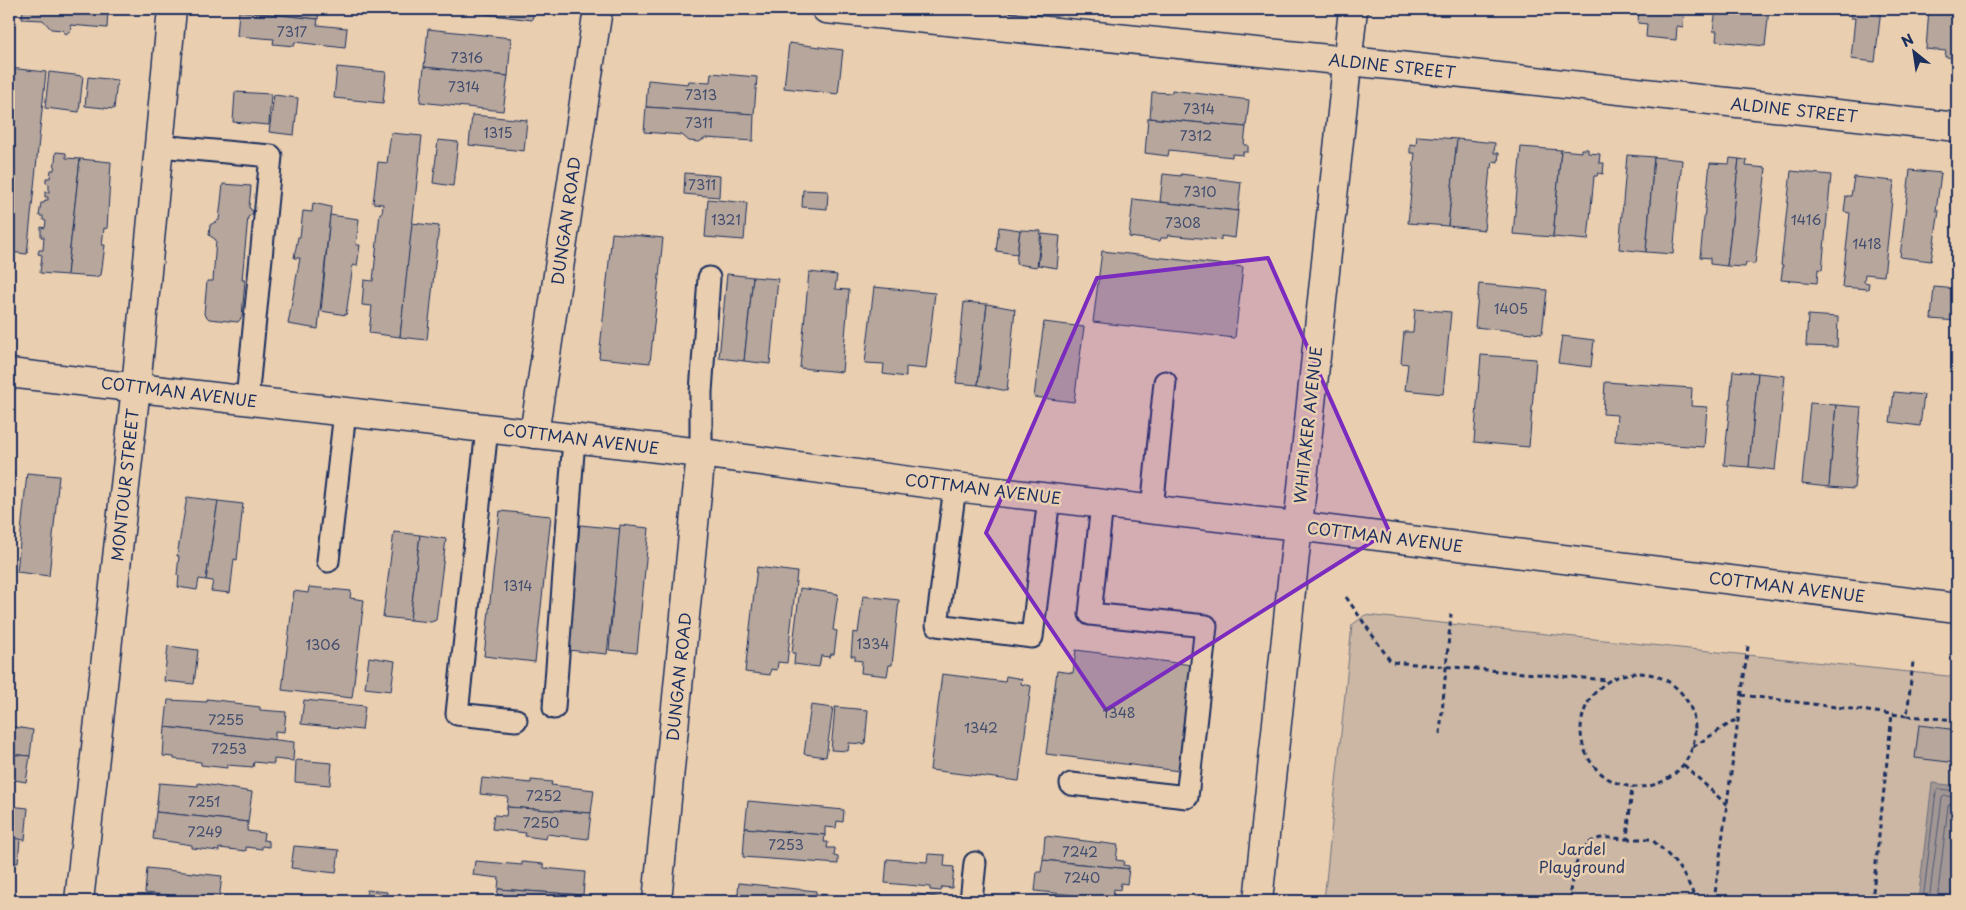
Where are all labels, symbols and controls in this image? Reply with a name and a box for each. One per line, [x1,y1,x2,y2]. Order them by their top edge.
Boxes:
house number: 7317 [277,21,307,42]
north arrow [1888,28,1938,78]
text: N [1897,28,1917,52]
street label: ALDINE STREET [1327,46,1457,84]
house number: 7316 [451,47,483,68]
house number: 7314 [448,76,480,97]
house number: 7313 [685,84,717,105]
street label: ALDINE STREET [1729,90,1859,128]
house number: 7314 [1183,98,1215,119]
house number: 7311 [685,112,713,133]
house number: 1315 [484,122,513,143]
house number: 7312 [1180,125,1212,146]
street label: DUNGAN ROAD [544,155,586,287]
house number: 7311 [688,174,716,195]
house number: 7310 [1184,181,1216,202]
house number: 1321 [711,209,741,230]
house number: 1416 [1791,209,1821,230]
house number: 7308 [1165,212,1201,233]
house number: 1418 [1852,233,1882,254]
house number: 1405 [1494,298,1528,319]
street label: WHITAKER AVENUE [1287,345,1327,505]
street label: COTTMAN AVENUE [100,370,258,412]
street label: MONTOUR STREET [104,407,144,562]
street label: COTTMAN AVENUE [502,417,660,459]
street label: COTTMAN AVENUE [904,467,1062,509]
street label: COTTMAN AVENUE [1306,515,1464,557]
street label: COTTMAN AVENUE [1708,565,1866,607]
house number: 1314 [503,575,533,596]
street label: DUNGAN ROAD [659,611,697,743]
house number: 1334 [857,633,889,654]
house number: 1306 [306,634,341,655]
house number: 1348 [1102,702,1136,723]
house number: 7255 [208,709,244,730]
house number: 1342 [964,717,998,738]
house number: 7253 [211,738,247,759]
house number: 7252 [526,785,562,806]
house number: 7251 [188,791,220,812]
house number: 7250 [523,812,559,833]
house number: 7249 [188,821,222,842]
house number: 7253 [768,834,804,855]
park label: Jardel Playground [1539,836,1625,878]
house number: 7242 [1062,841,1098,862]
house number: 7240 [1064,867,1100,888]

